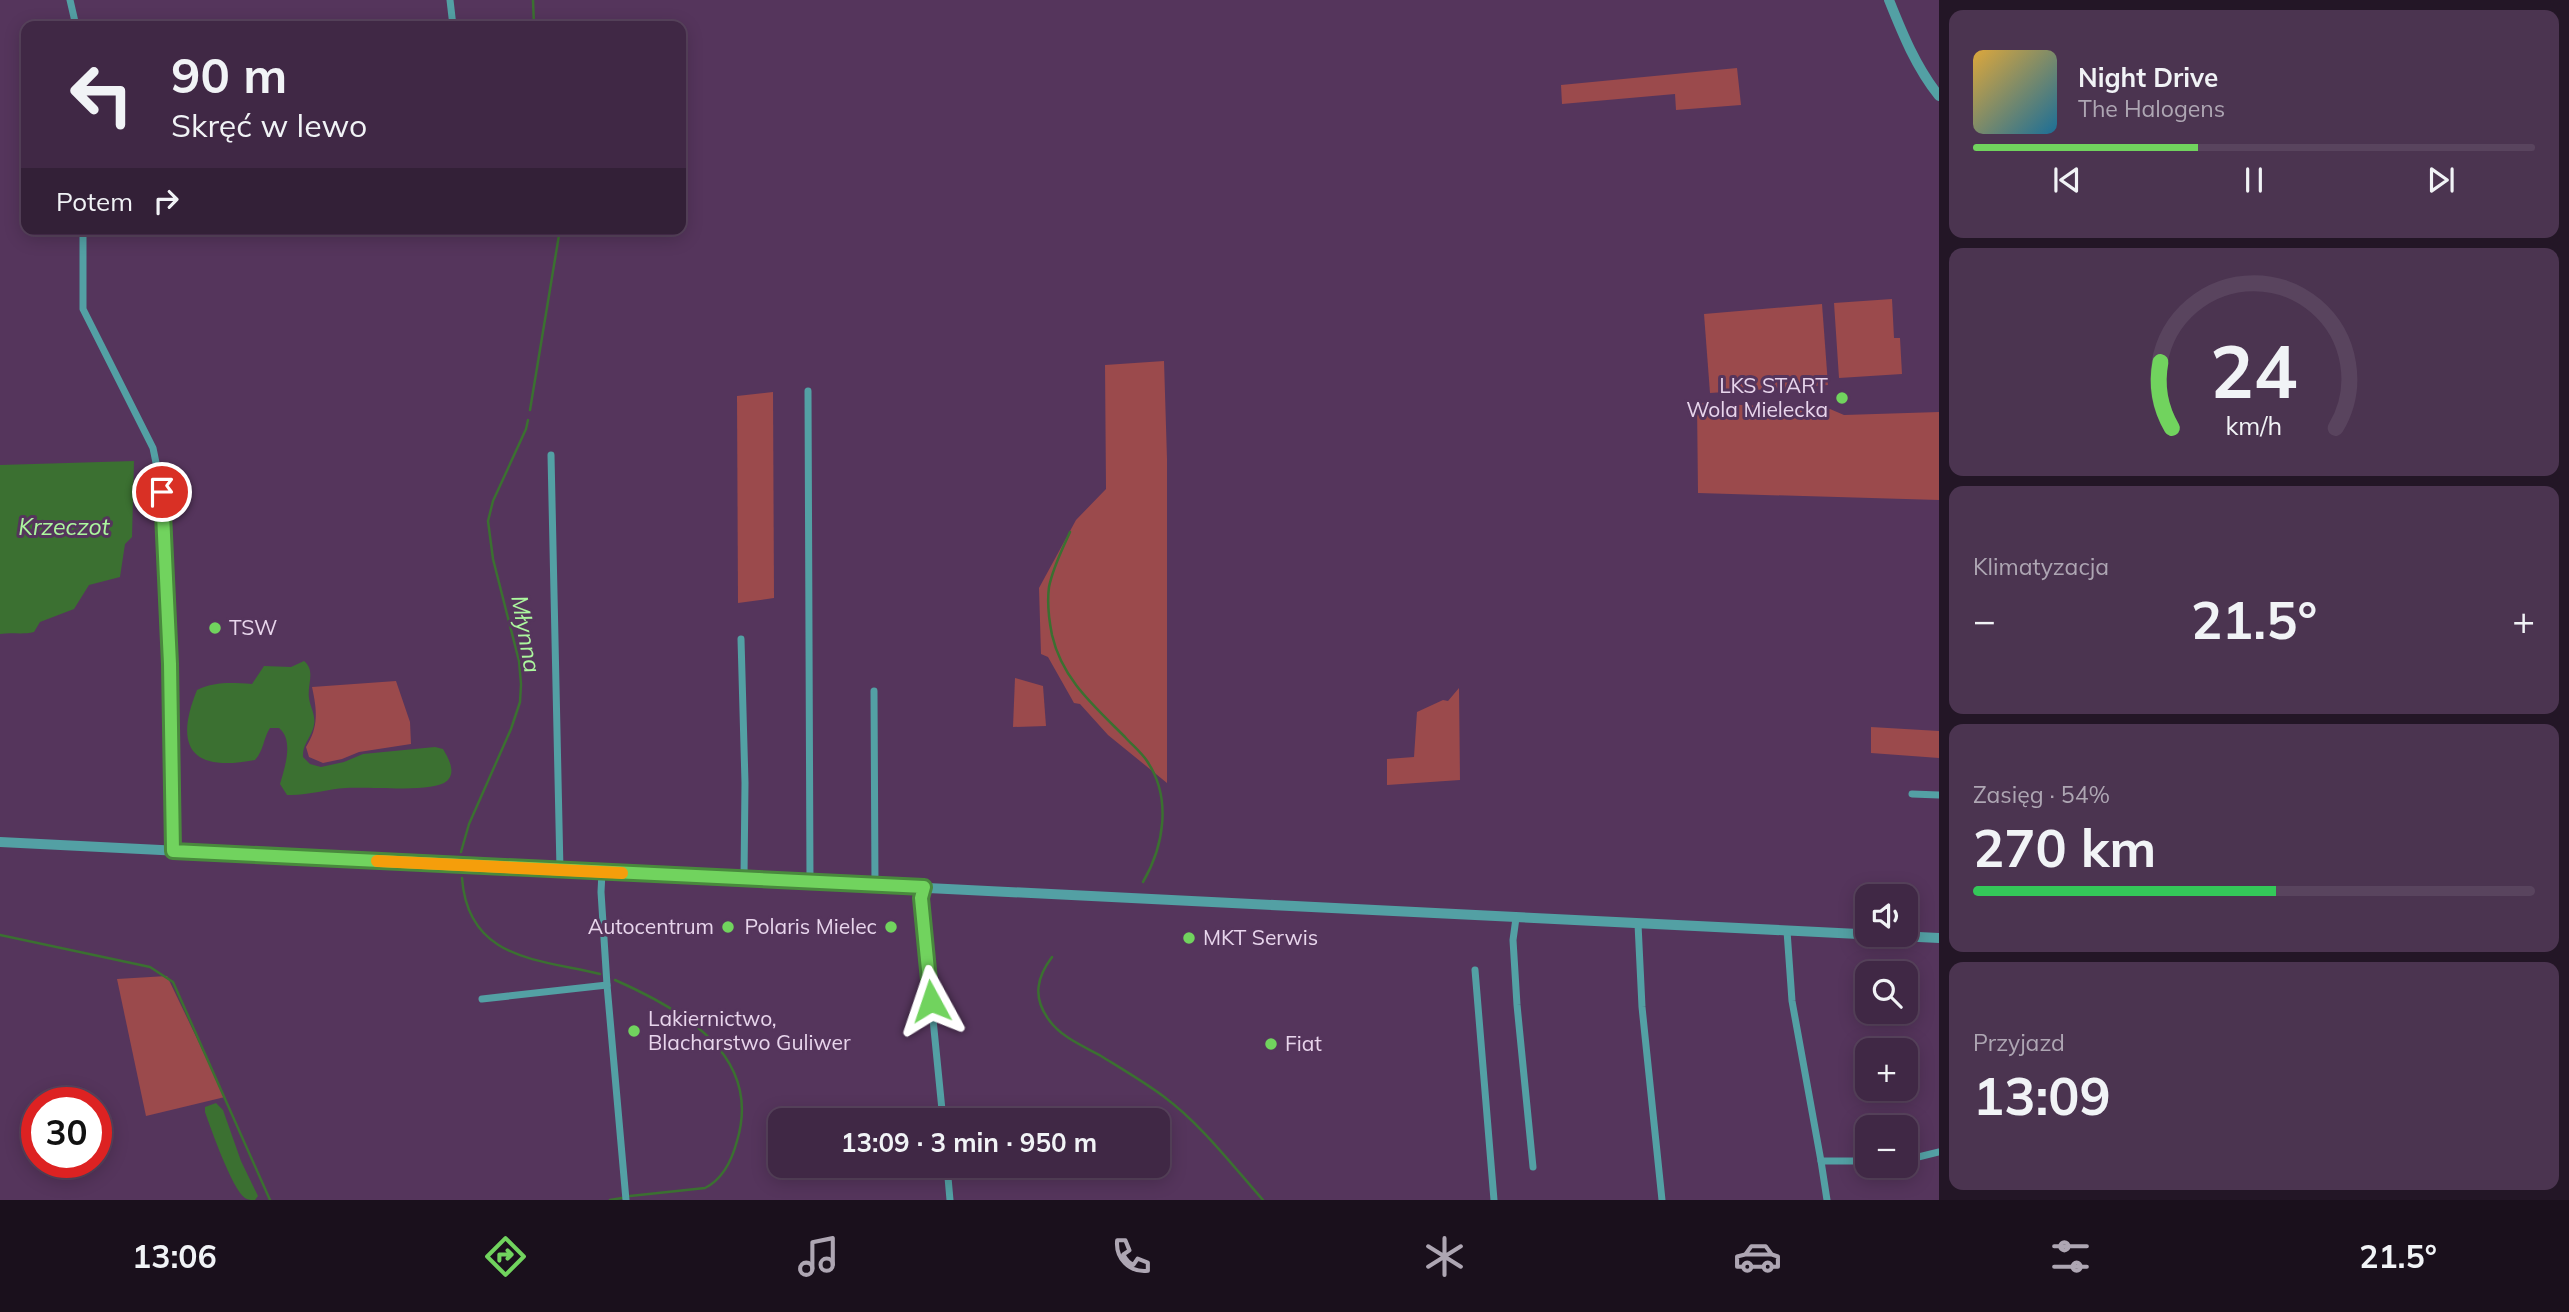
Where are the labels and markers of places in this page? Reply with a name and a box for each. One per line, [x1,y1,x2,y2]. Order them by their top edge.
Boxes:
place label: LKS START Wola Mielecka [1686,372,1828,422]
marker: LKS START Wola Mielecka [1834,390,1850,406]
pin [132,462,192,522]
place label: TSW [229,614,277,640]
marker: TSW [207,620,223,636]
place label: Autocentrum [588,913,714,939]
place label: Polaris Mielec [744,913,877,939]
marker: Autocentrum [720,919,736,935]
marker: Polaris Mielec [883,919,899,935]
place label: MKT Serwis [1203,924,1318,950]
marker: MKT Serwis [1181,930,1197,946]
place label: Lakiernictwo, Blacharstwo Guliwer [648,1005,851,1055]
marker: Lakiernictwo, Blacharstwo Guliwer [626,1023,642,1039]
place label: Fiat [1285,1030,1322,1056]
marker: Fiat [1263,1036,1279,1052]

